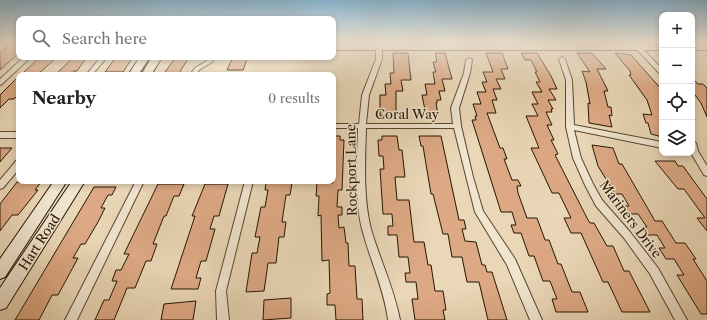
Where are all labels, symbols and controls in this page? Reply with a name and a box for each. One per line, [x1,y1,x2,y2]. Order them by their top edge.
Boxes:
map controls [659,12,695,156]
button: + [659,12,695,48]
search box [16,16,336,60]
icon: search [30,27,52,49]
text: Search here [62,29,147,48]
button: − [659,48,695,84]
button: locate [659,84,695,120]
text: Nearby [32,88,96,108]
text: 0 results [268,90,320,106]
street label: Coral Way [375,106,440,122]
button: layers [659,120,695,156]
street label: Rockport Lane [342,124,360,216]
street label: Mariners Drive [597,177,665,261]
street label: Hart Road [15,211,63,273]

